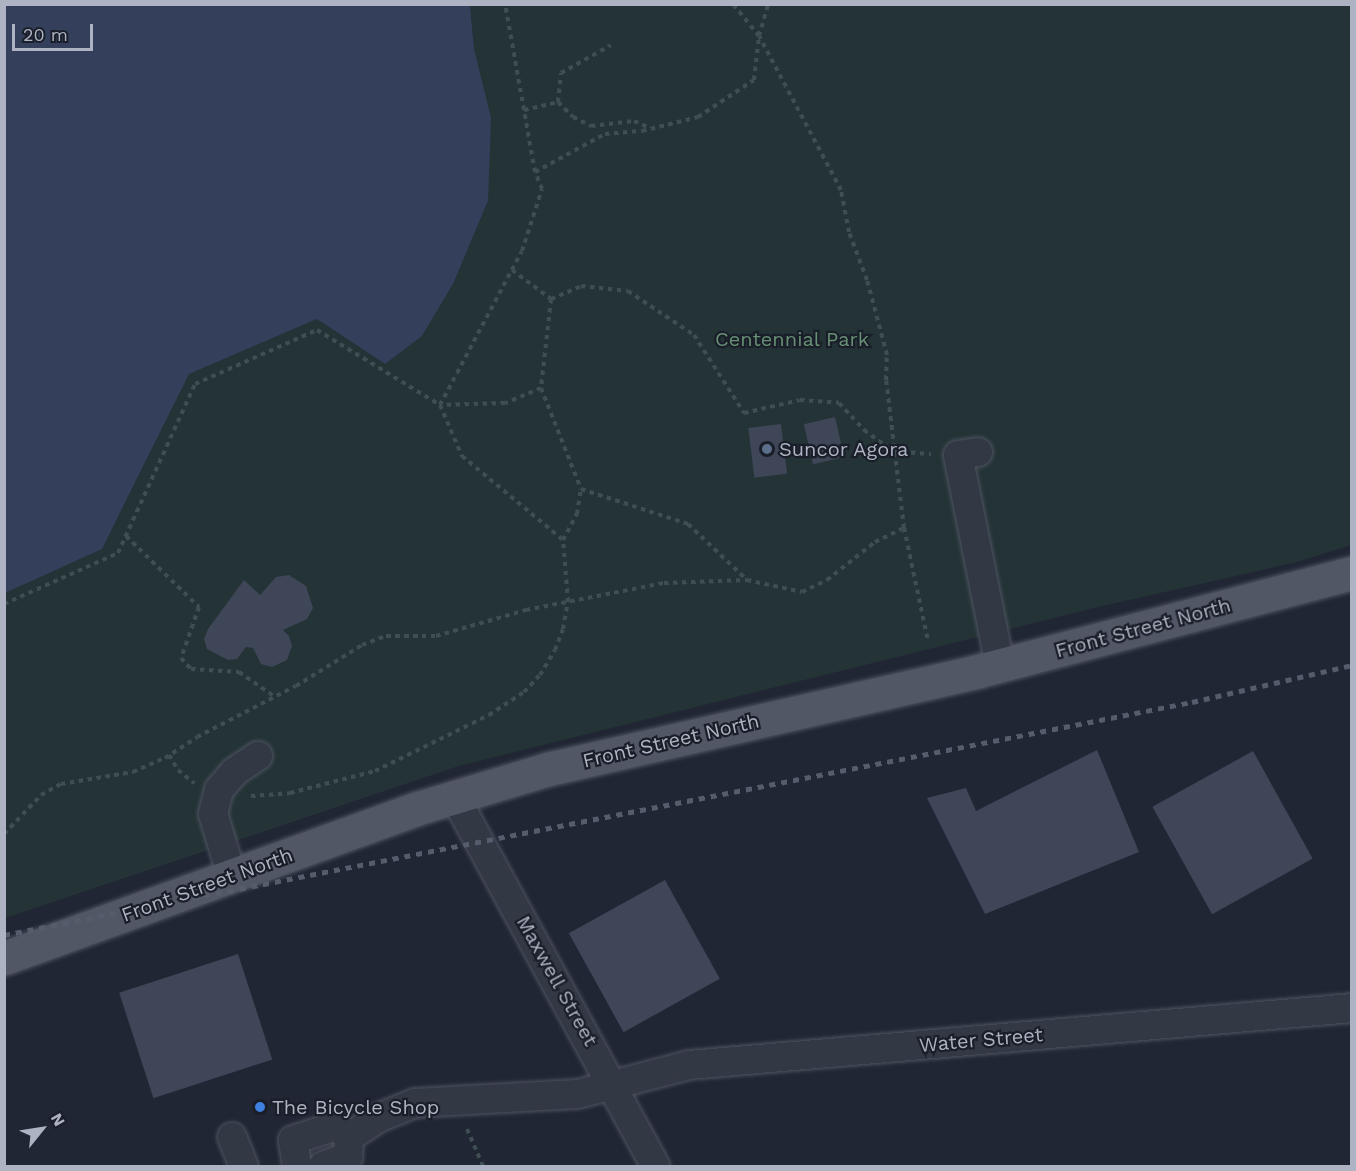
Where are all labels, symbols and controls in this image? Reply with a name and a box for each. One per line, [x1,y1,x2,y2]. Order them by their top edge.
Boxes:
scale bar [15,12,96,50]
text: 20 m [23,24,68,45]
park label: Centennial Park [715,327,869,351]
place label: Suncor Agora [779,437,910,461]
marker: Suncor Agora [760,442,774,456]
street label: Front Street North [1053,593,1233,663]
street label: Front Street North [580,709,762,773]
street label: Front Street North [118,843,296,927]
street label: Maxwell Street [511,911,603,1051]
street label: Water Street [918,1023,1044,1057]
place label: The Bicycle Shop [272,1095,439,1119]
north arrow [12,1099,72,1159]
marker: The Bicycle Shop [253,1100,267,1114]
text: N [47,1110,69,1130]

